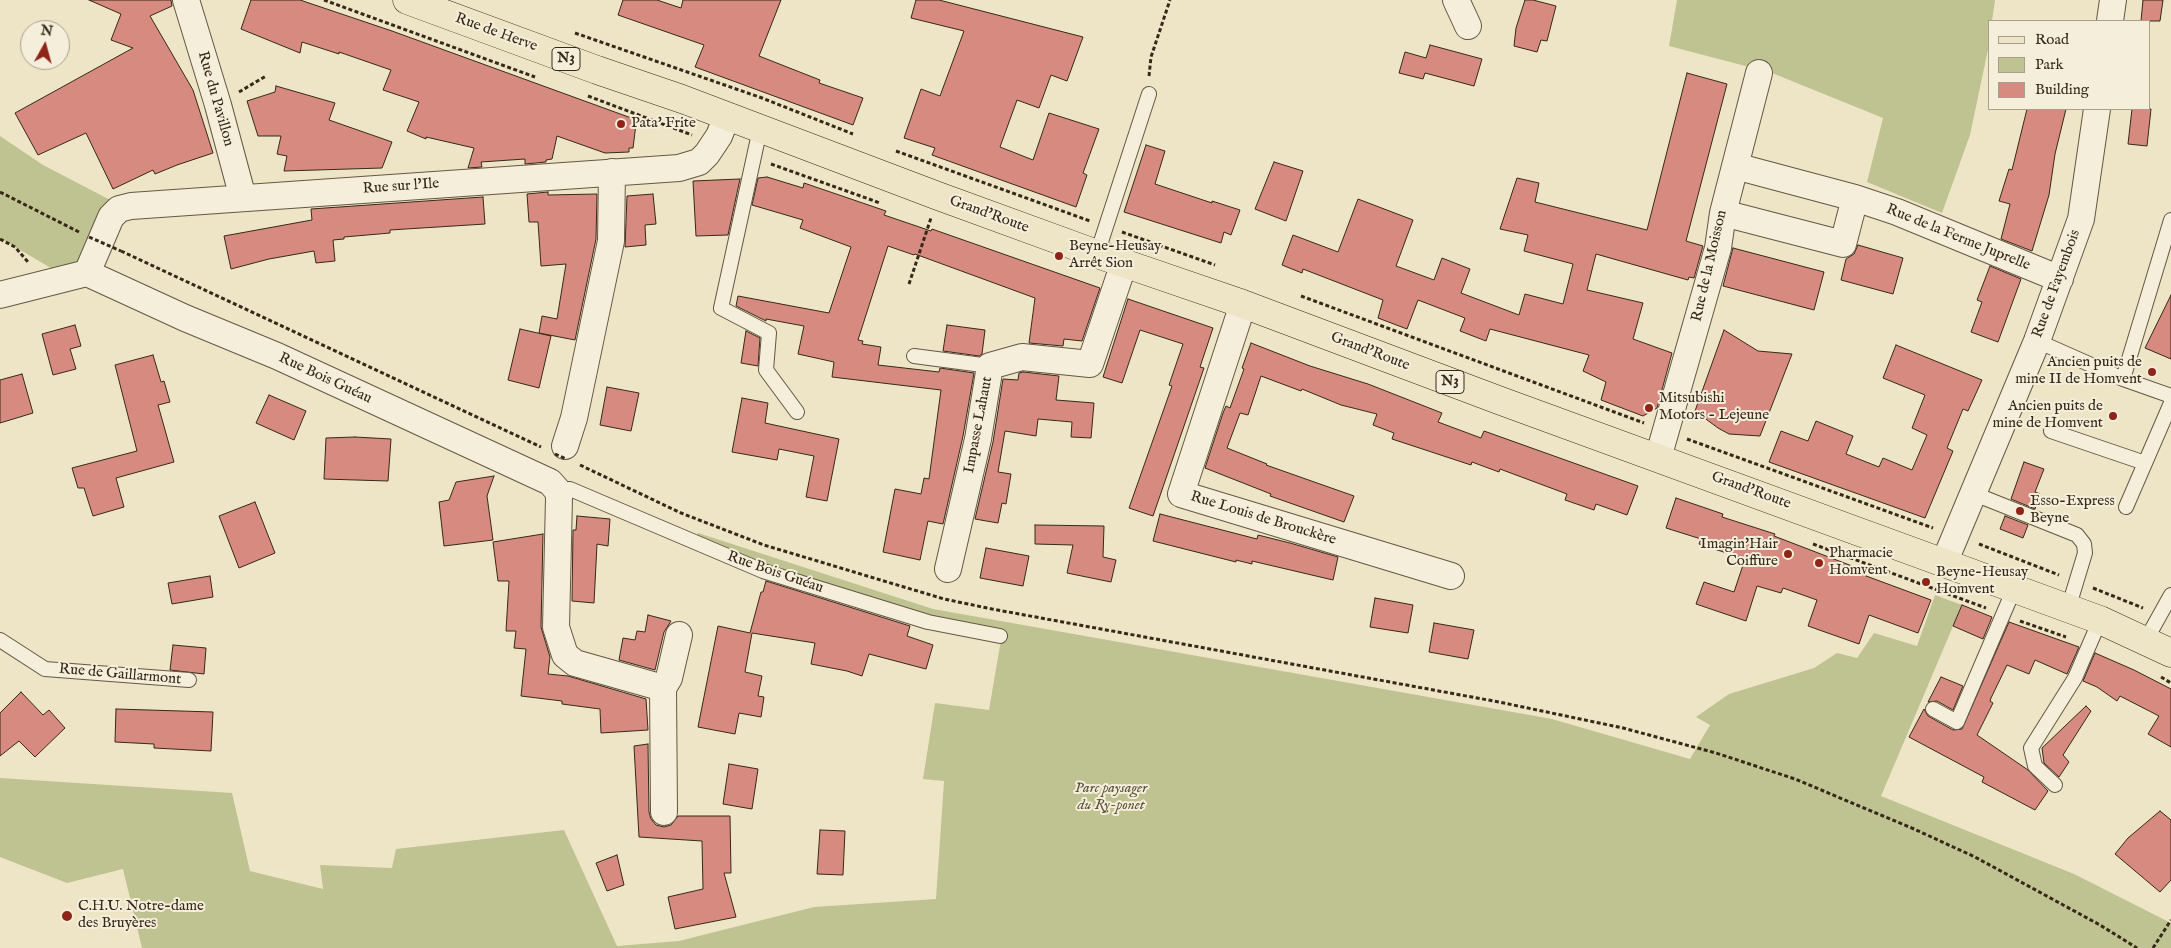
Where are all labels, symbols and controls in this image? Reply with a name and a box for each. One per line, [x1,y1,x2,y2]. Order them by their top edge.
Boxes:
street label: Rue de Herve [453,10,539,56]
north arrow [20,20,70,70]
legend [1988,20,2151,110]
text: N [40,21,54,41]
text: Road [2035,30,2069,49]
road number: N3 [552,48,580,70]
street label: Rue du Pavillon [193,49,237,149]
text: Park [2035,55,2064,74]
text: Building [2035,80,2089,99]
place label: Pata' Frite [631,115,696,133]
marker: Pata' Frite [615,118,627,130]
street label: Rue sur l'Ile [362,175,440,199]
street label: Grand'Route [947,192,1031,238]
street label: Rue de la Ferme Juprelle [1883,201,2033,275]
street label: Rue de la Moisson [1688,209,1732,323]
street label: Rue de Fayembois [2029,227,2085,341]
place label: Beyne-Heusay Arrêt Sion [1069,238,1161,273]
marker: Beyne-Heusay Arrêt Sion [1053,250,1065,262]
street label: Grand'Route [1328,329,1412,375]
street label: Rue Bois Guéau [276,350,374,408]
place label: Ancien puits de mine II de Homvent [2015,354,2142,389]
marker: Ancien puits de mine II de Homvent [2146,366,2158,378]
road number: N3 [1436,371,1464,394]
street label: Impasse Lahaut [961,375,997,475]
place label: Mitsubishi Motors - Lejeune [1659,390,1769,425]
place label: Ancien puits de mine de Homvent [1992,398,2103,433]
marker: Mitsubishi Motors - Lejeune [1643,402,1655,414]
marker: Ancien puits de mine de Homvent [2107,410,2119,422]
street label: Grand'Route [1709,468,1793,514]
street label: Rue Louis de Brouckère [1188,488,1338,550]
place label: Esso-Express Beyne [2030,493,2115,528]
marker: Esso-Express Beyne [2014,505,2026,517]
place label: Imagin'Hair Coiffure [1700,536,1778,571]
place label: Pharmacie Homvent [1829,545,1893,580]
street label: Rue Bois Guéau [724,548,826,598]
marker: Imagin'Hair Coiffure [1782,548,1794,560]
marker: Pharmacie Homvent [1813,557,1825,569]
place label: Beyne-Heusay Homvent [1936,564,2028,599]
marker: Beyne-Heusay Homvent [1920,576,1932,588]
street label: Rue de Gaillarmont [58,661,182,689]
park label: Parc paysager du Ry-ponet [1075,780,1147,815]
place label: C.H.U. Notre-dame des Bruyères [78,898,204,933]
marker: C.H.U. Notre-dame des Bruyères [60,909,74,923]

